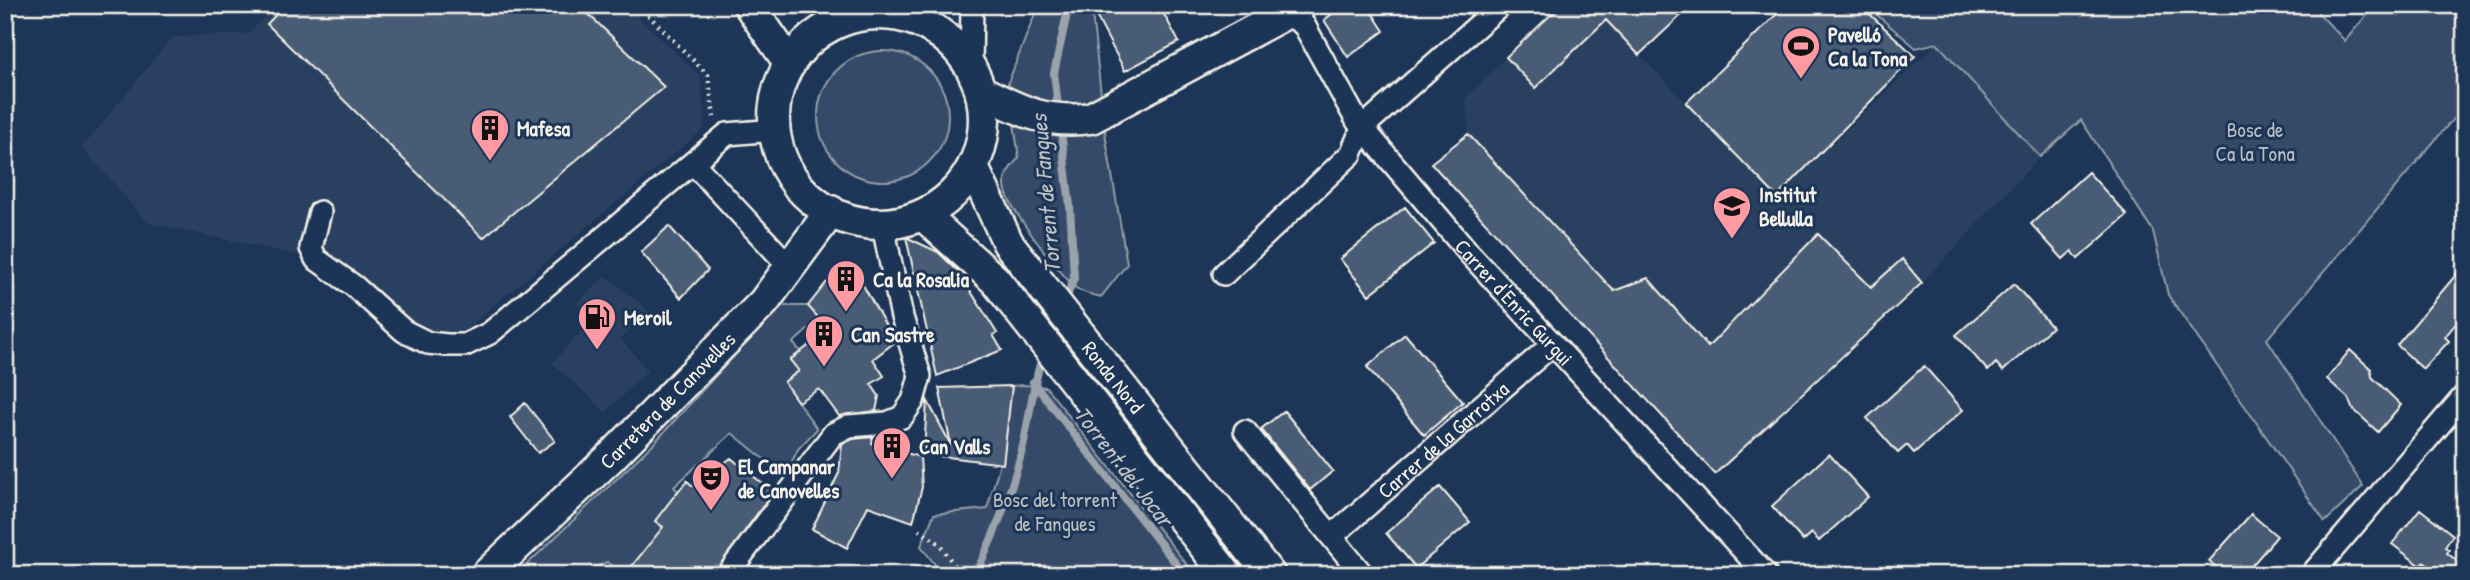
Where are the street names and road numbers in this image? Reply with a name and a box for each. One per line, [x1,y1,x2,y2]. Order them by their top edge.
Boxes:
street label: Carrer d'Enric Gurgui [1449,233,1580,372]
street label: Carretera de Canovelles [593,325,742,475]
street label: Ronda Nord [1076,334,1151,419]
street label: Carrer de la Garrotxa [1371,374,1515,505]

